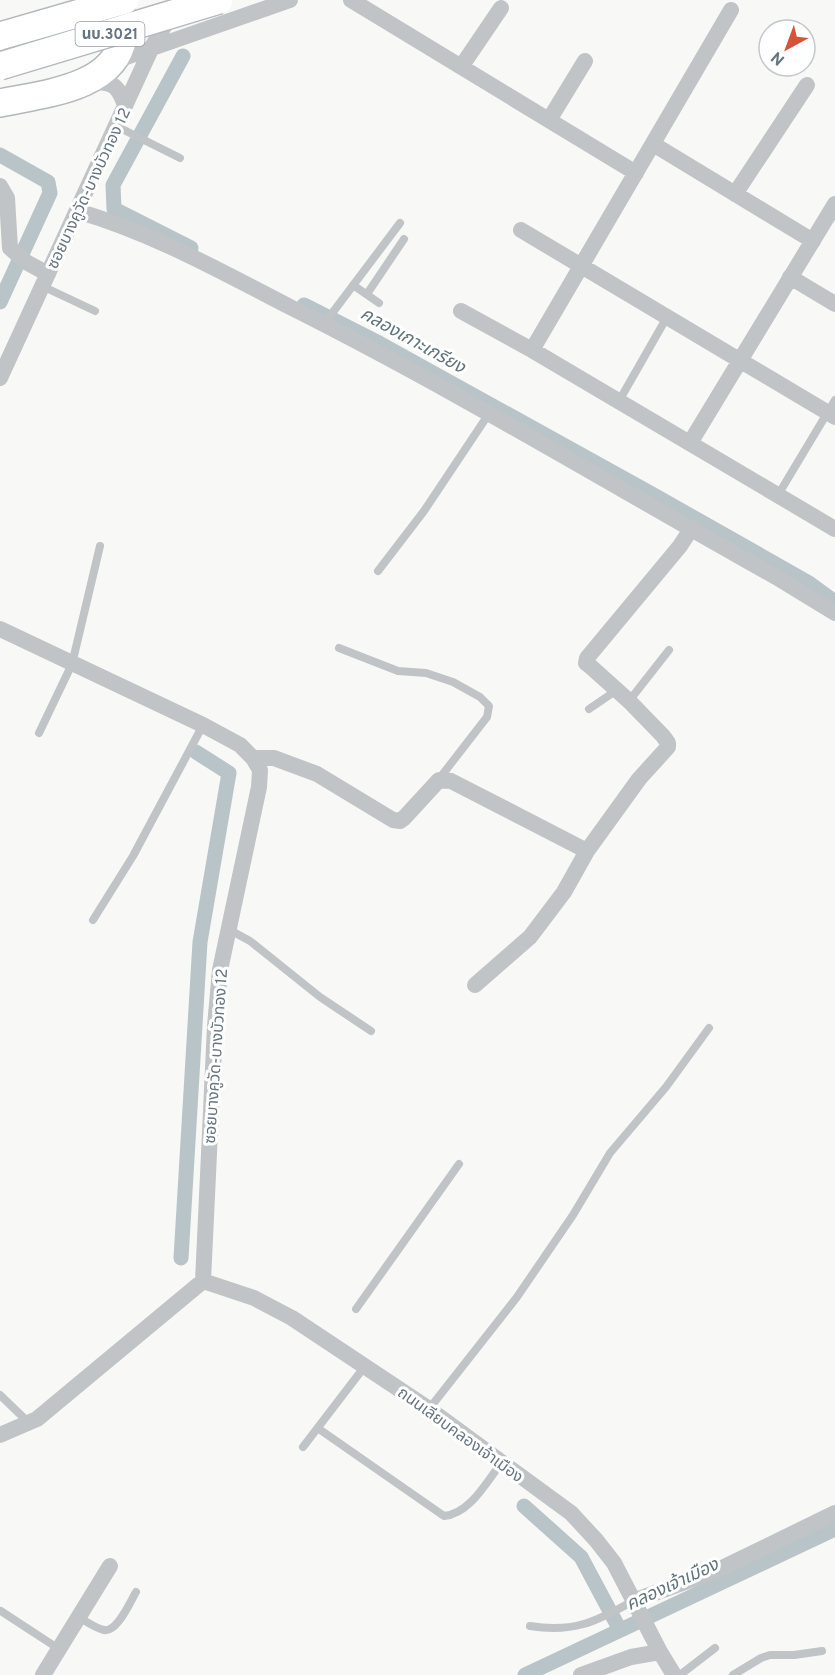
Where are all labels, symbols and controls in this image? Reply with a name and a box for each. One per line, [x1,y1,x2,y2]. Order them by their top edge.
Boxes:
north arrow [757,18,817,78]
road number: นบ.3021 [76,22,144,46]
text: N [768,46,789,69]
street label: ซอยบางคูวัด-บางบัวทอง 12 [44,105,136,273]
water label: คลองเกาะเกรียง [356,303,470,380]
street label: ซอยบางคูวัด-บางบัวทอง 12 [201,968,233,1144]
street label: ถนนเลียบคลองเจ้าเมือง [393,1383,527,1488]
water label: คลองเจ้าเมือง [623,1553,724,1617]

